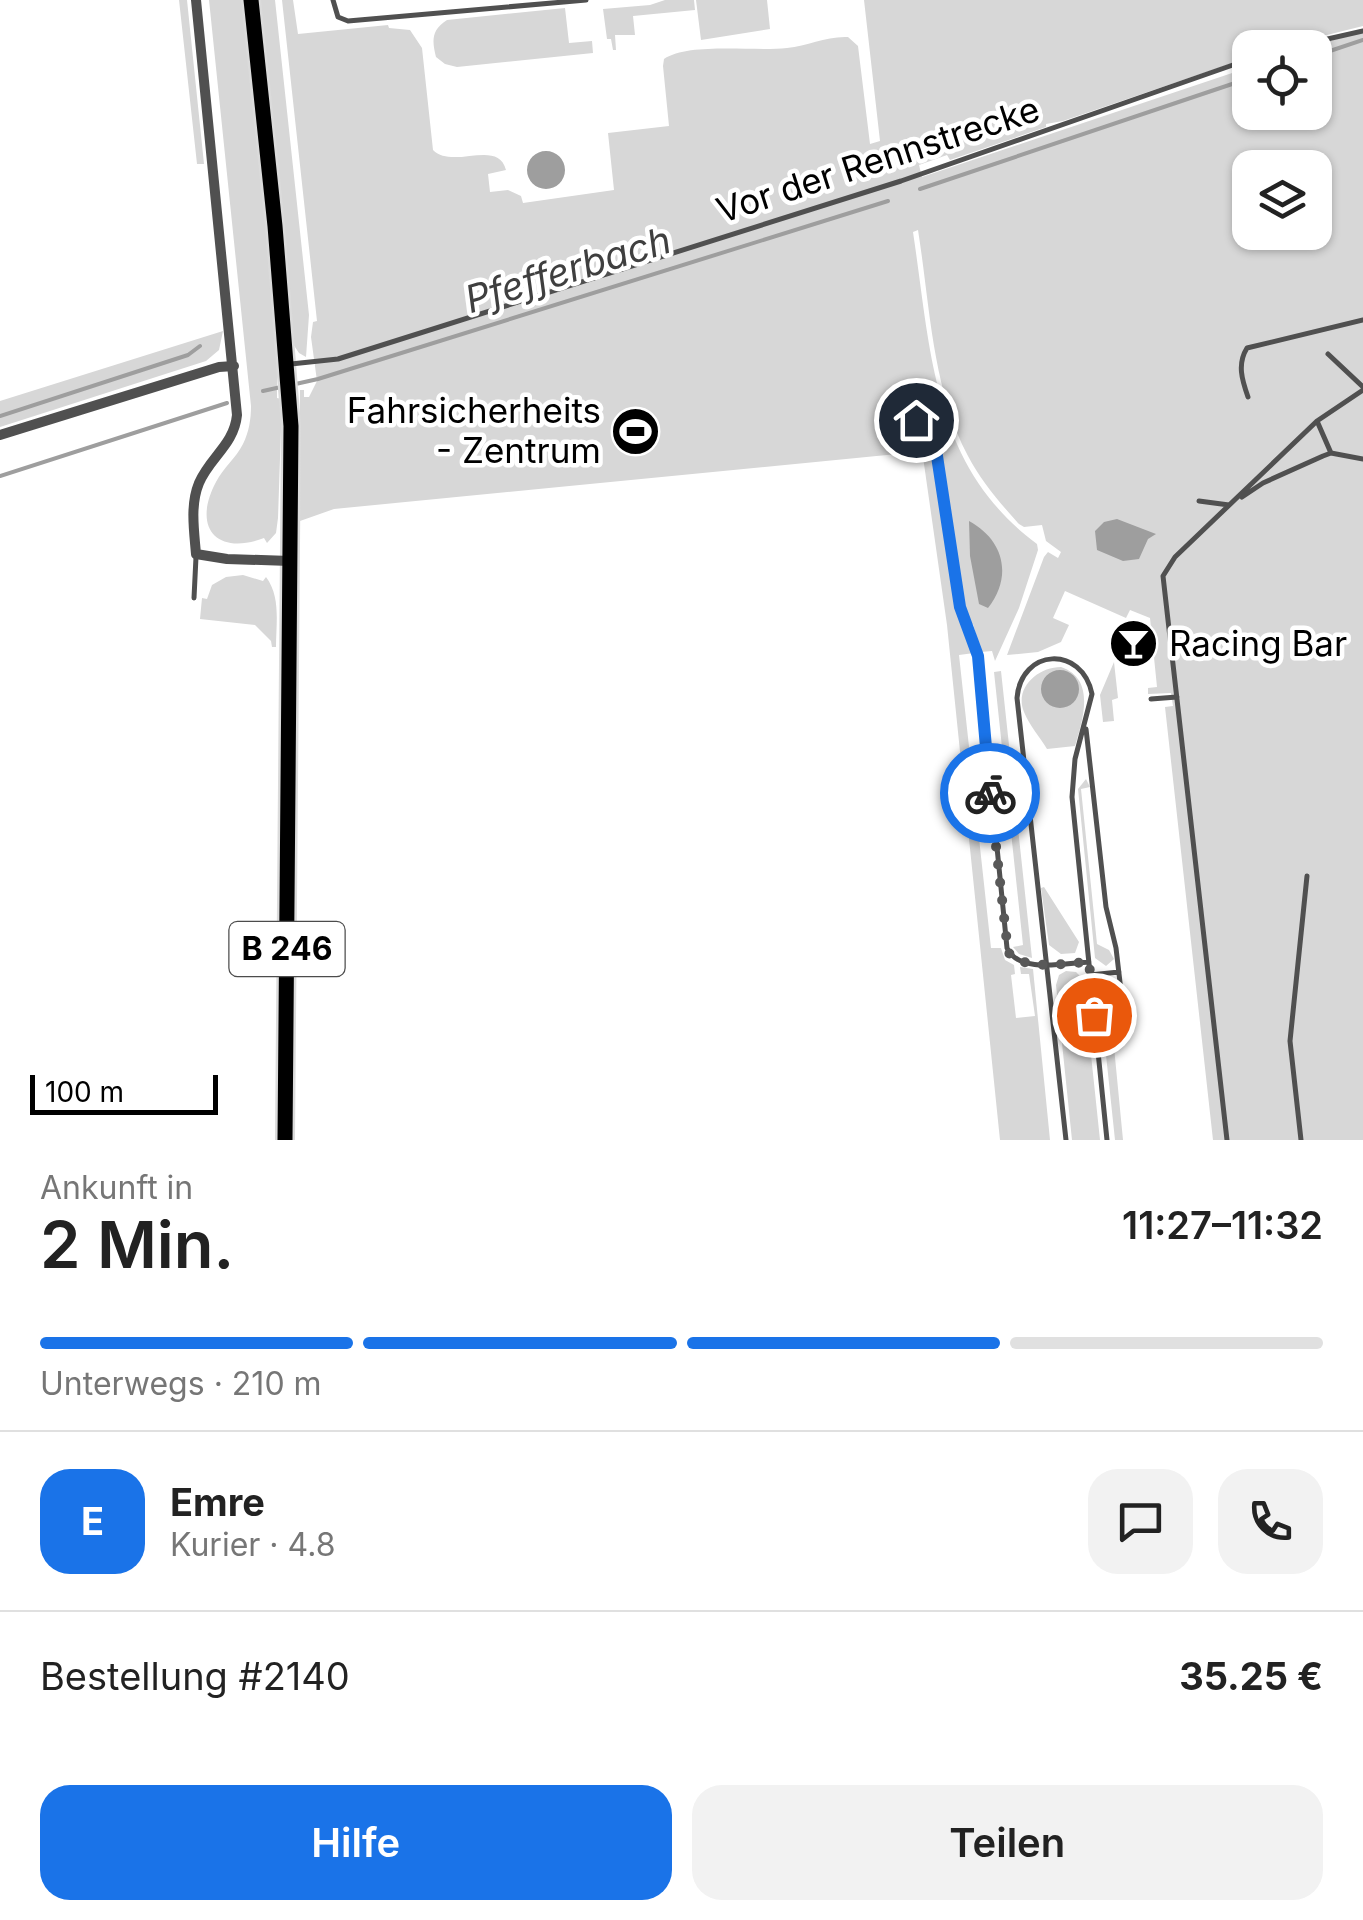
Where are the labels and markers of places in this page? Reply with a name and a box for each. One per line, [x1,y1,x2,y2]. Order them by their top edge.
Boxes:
pin [874,378,959,463]
place label: Fahrsicherheits - Zentrum [347,389,601,471]
sports icon: Fahrsicherheits - Zentrum [610,405,662,457]
bar icon: Racing Bar [1108,618,1160,670]
place label: Racing Bar [1169,622,1347,664]
pin [1052,973,1137,1058]

